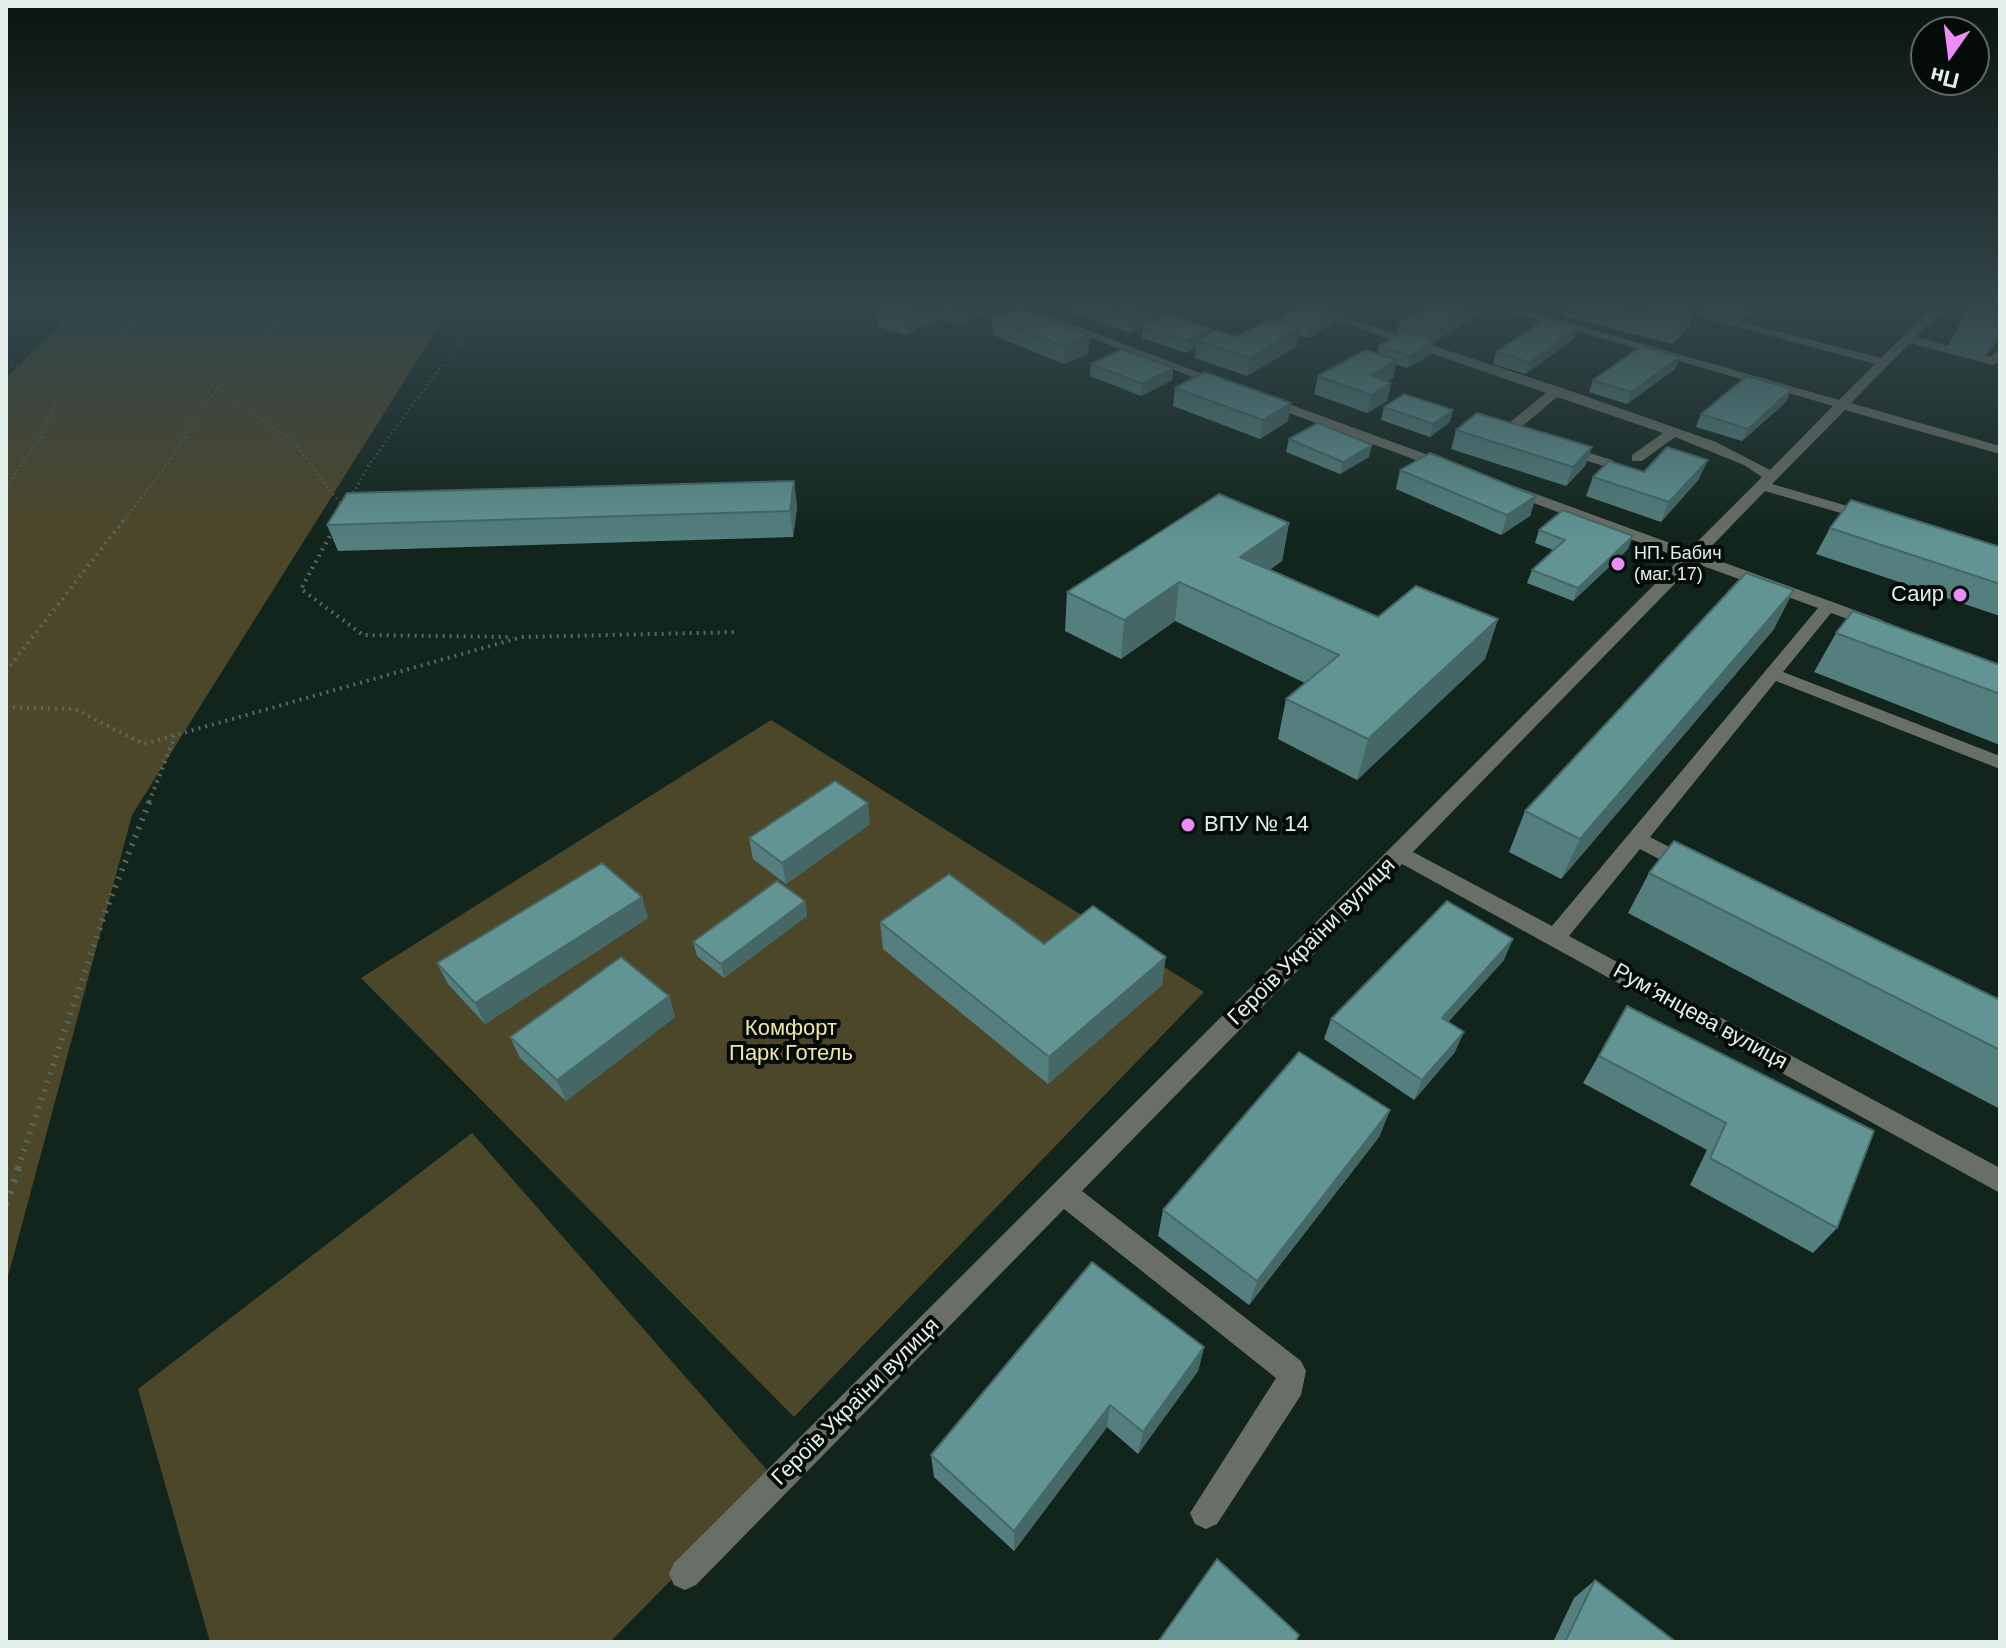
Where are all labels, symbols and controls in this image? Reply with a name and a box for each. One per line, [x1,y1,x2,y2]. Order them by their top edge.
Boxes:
north arrow [1910,16,1990,96]
text: Пн [1927,62,1962,93]
place label: НП. Бабич (маг. 17) [1634,543,1722,586]
marker: НП. Бабич (маг. 17) [1609,555,1627,573]
place label: Саир [1891,582,1944,608]
marker: Саир [1951,586,1969,604]
place label: ВПУ № 14 [1204,812,1309,838]
marker: ВПУ № 14 [1179,816,1197,834]
street label: Героїв України вулиця [1223,853,1401,1031]
street label: Рум’янцева вулиця [1608,958,1792,1076]
park label: Комфорт Парк Готель [729,1016,853,1068]
street label: Героїв України вулиця [767,1313,945,1491]

